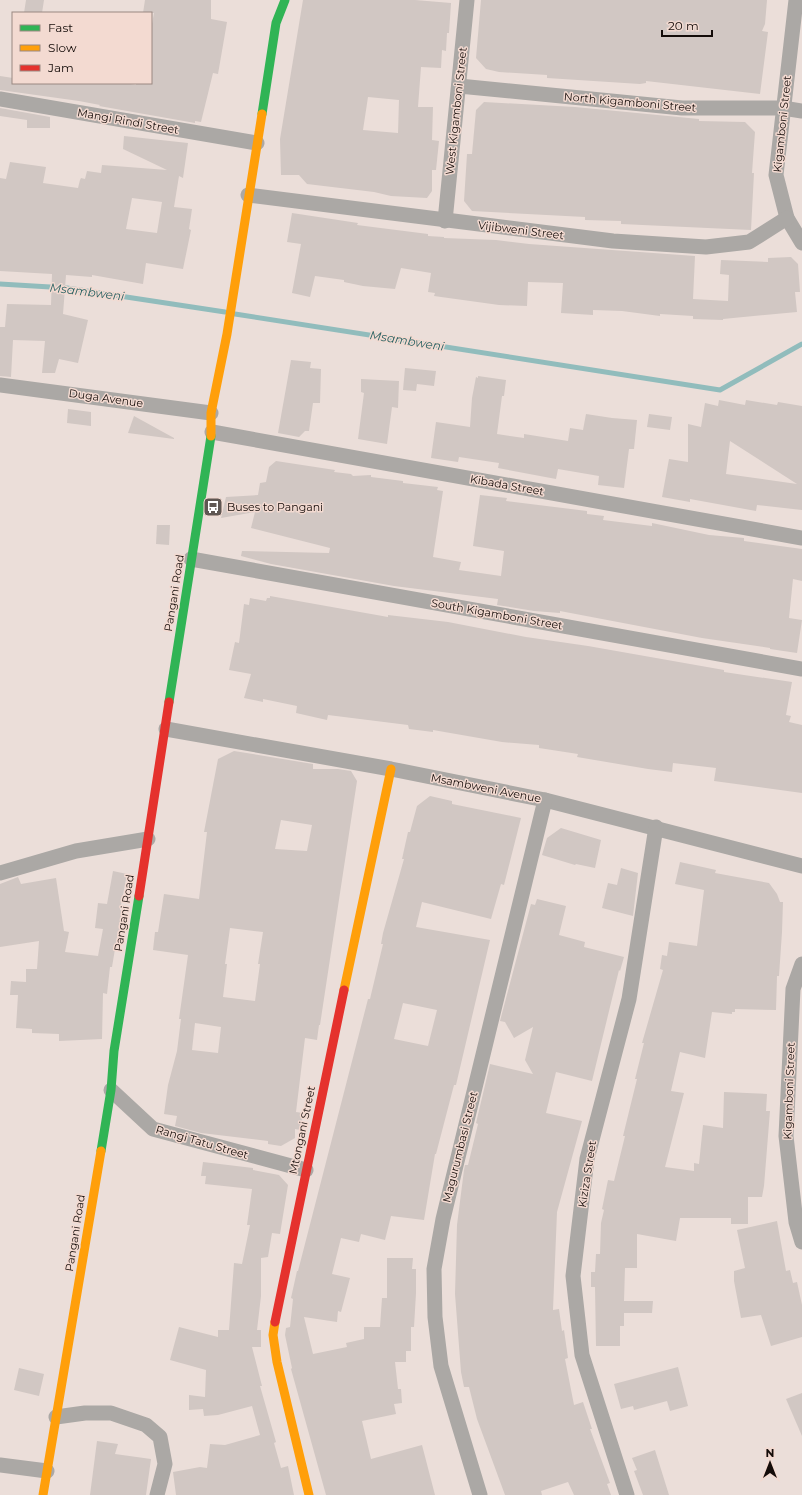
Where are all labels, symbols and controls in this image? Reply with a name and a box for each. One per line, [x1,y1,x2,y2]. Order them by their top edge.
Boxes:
legend [12,12,152,84]
scale bar [662,12,712,38]
text: 20 m [668,18,699,33]
text: Fast [48,20,73,35]
text: Slow [48,40,77,55]
street label: West Kigamboni Street [442,46,470,176]
text: Jam [47,60,74,75]
street label: Kigamboni Street [770,74,794,173]
street label: North Kigamboni Street [563,89,697,115]
street label: Mangi Rindi Street [76,105,180,137]
street label: Vijibweni Street [477,218,565,242]
water label: Msambweni [49,279,126,304]
water label: Msambweni [369,327,446,354]
street label: Duga Avenue [68,386,144,410]
street label: Kibada Street [469,472,546,498]
bus stop icon: Buses to Pangani [202,496,224,518]
place label: Buses to Pangani [227,500,323,514]
street label: Pangani Road [161,554,187,632]
street label: South Kigamboni Street [430,596,564,633]
street label: Msambweni Avenue [430,770,543,806]
street label: Pangani Road [111,874,137,952]
street label: Kigamboni Street [780,1042,798,1140]
street label: Mtongani Street [286,1084,318,1175]
street label: Magurumbasi Street [439,1090,481,1204]
street label: Rangi Tatu Street [154,1122,250,1162]
street label: Kiziza Street [575,1139,599,1208]
street label: Pangani Road [62,1194,88,1272]
north arrow [750,1443,790,1483]
text: N [766,1446,774,1460]

